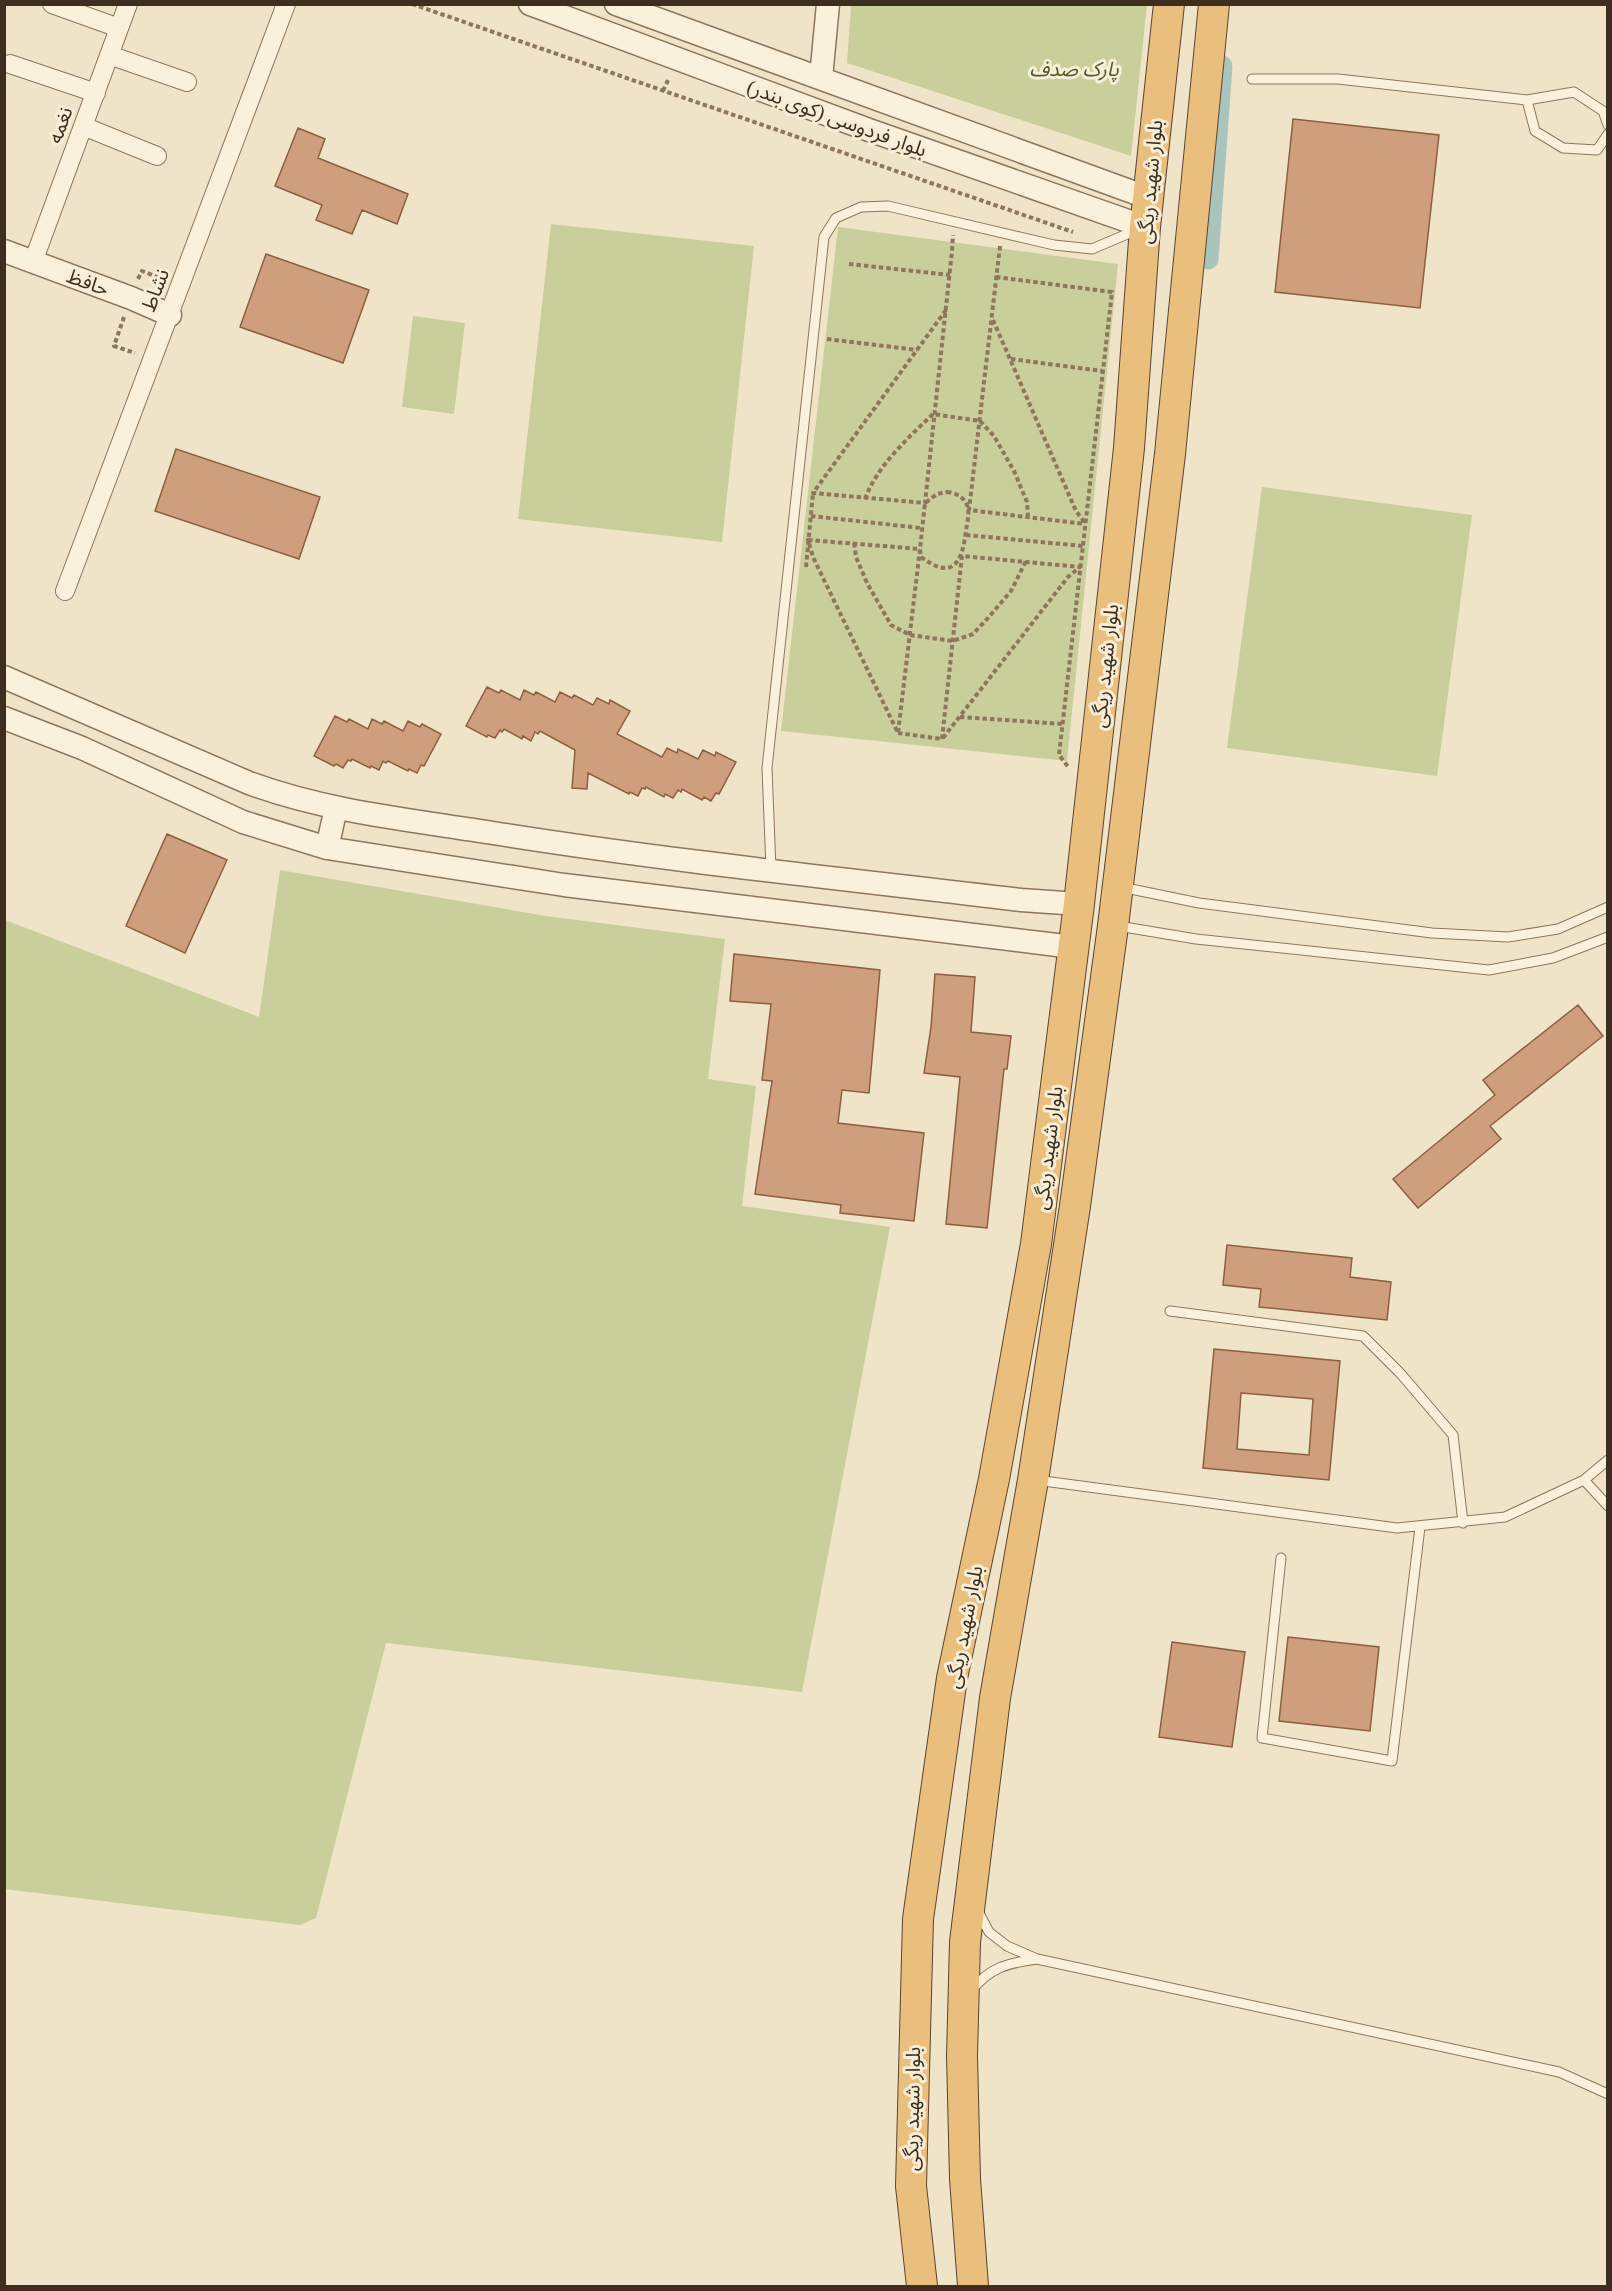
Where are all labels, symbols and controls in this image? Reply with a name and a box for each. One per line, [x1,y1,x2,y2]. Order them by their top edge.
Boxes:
park label: پارک صدف [1029,58,1119,82]
street label: بلوار فردوسی (کوی بندر) [744,75,930,162]
street label: نغمه [43,104,77,146]
street label: بلوار شهید ریگی [1134,119,1167,245]
street label: حافظ [64,264,112,300]
street label: نشاط [137,266,173,314]
street label: بلوار شهید ریگی [1088,603,1123,729]
street label: بلوار شهید ریگی [1029,1085,1067,1211]
street label: بلوار شهید ریگی [941,1564,988,1690]
street label: بلوار شهید ریگی [900,2047,925,2171]

